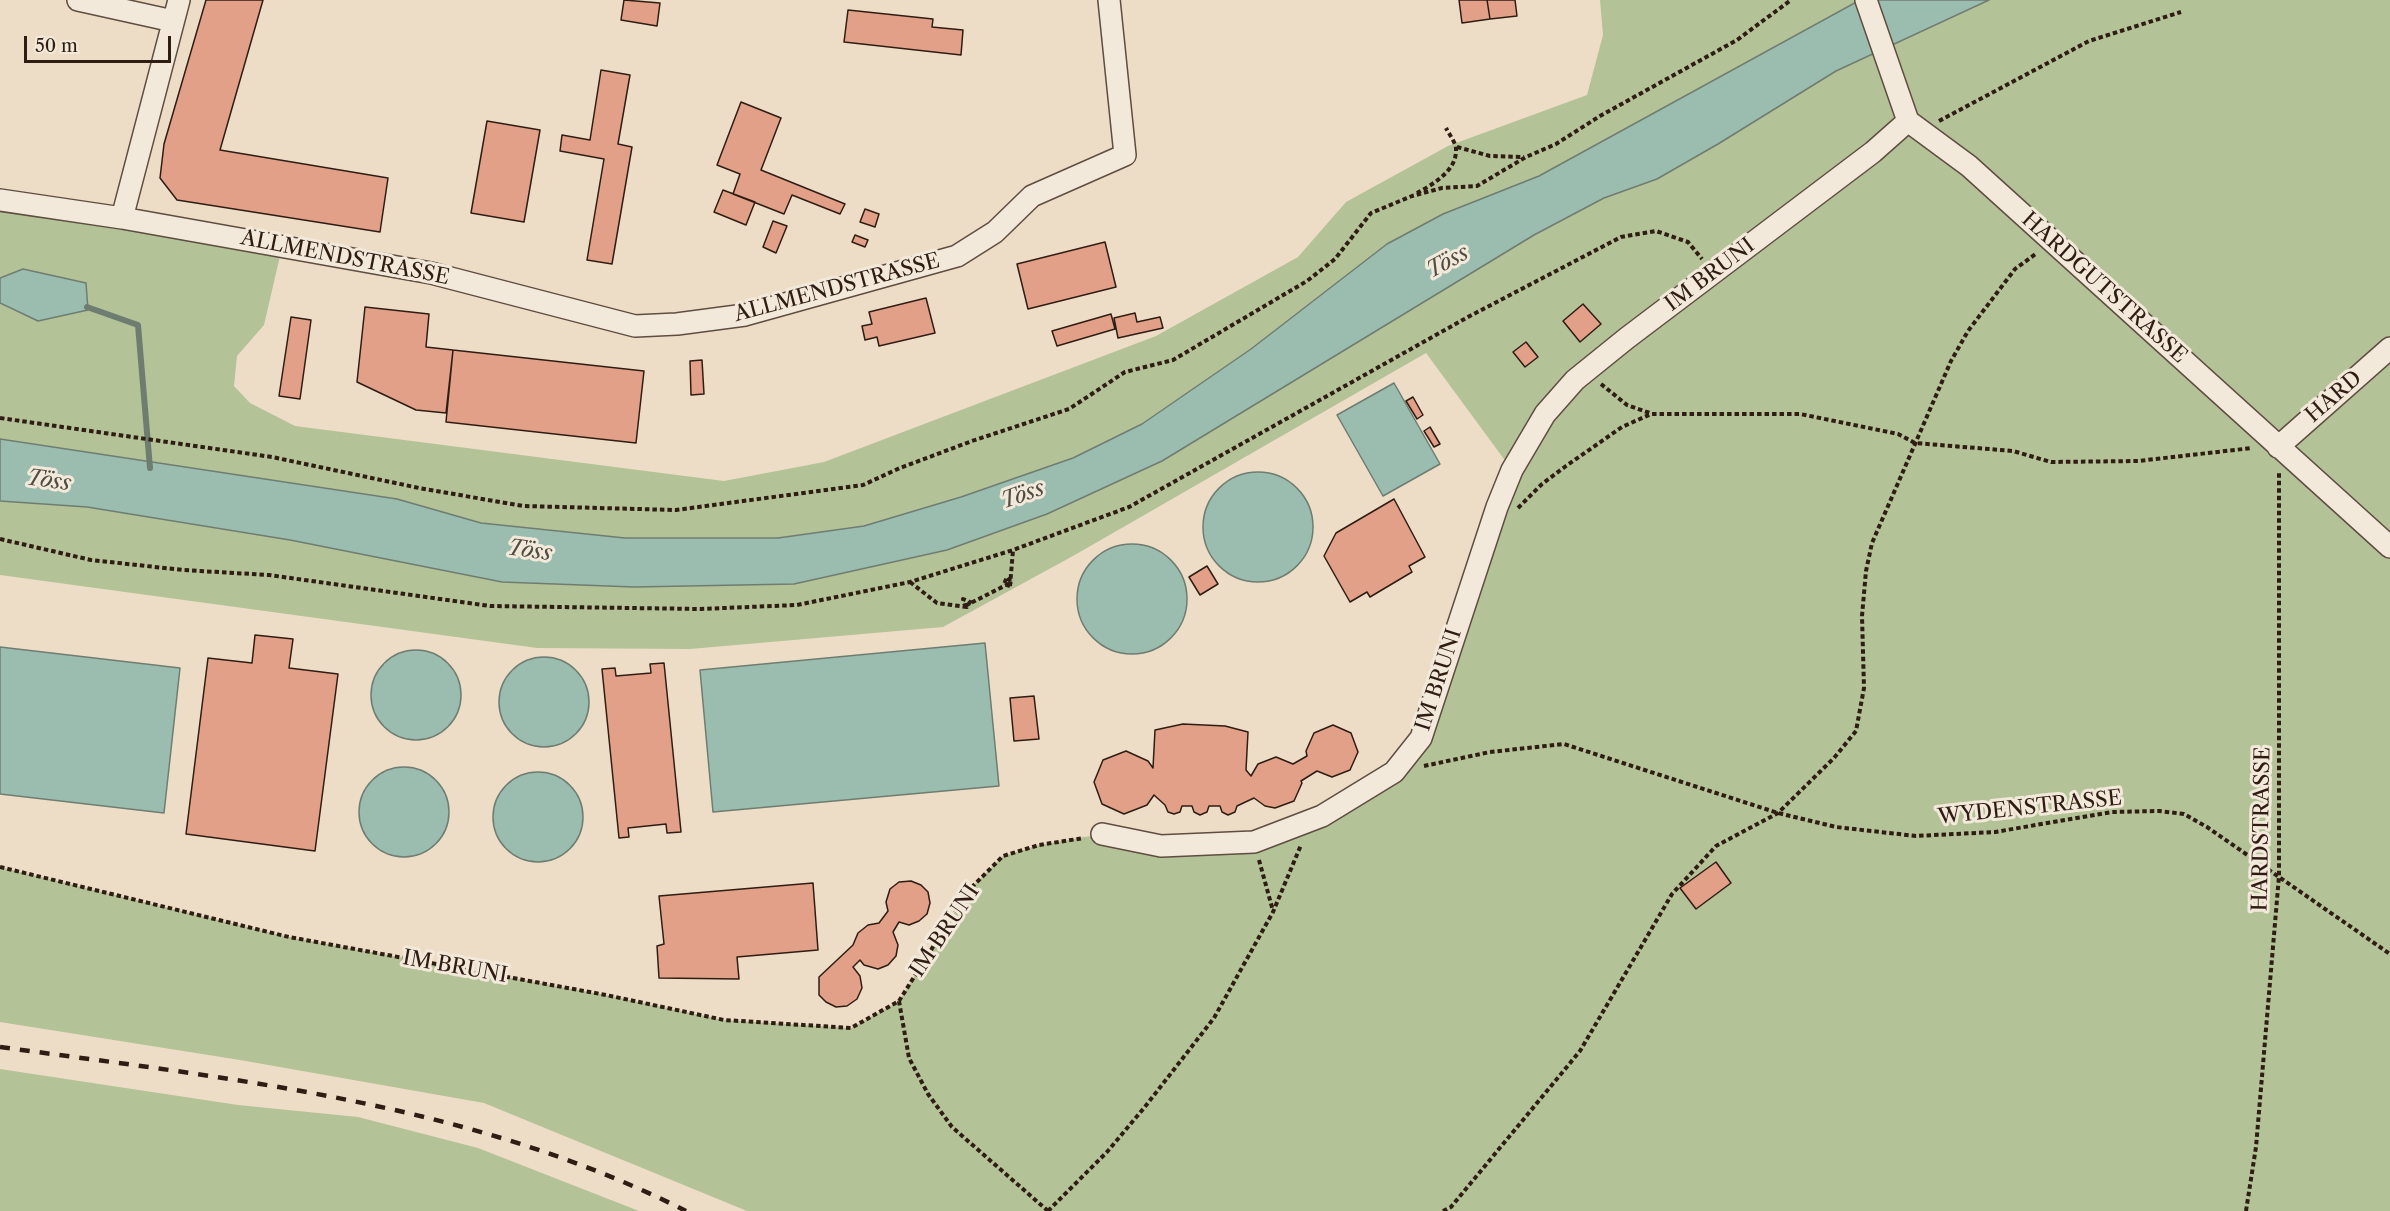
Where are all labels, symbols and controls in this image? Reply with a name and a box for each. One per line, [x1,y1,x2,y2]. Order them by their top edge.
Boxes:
scale bar [27,24,174,62]
text: 50 m [35,35,78,57]
street label: HARDGUTSTRASSE [2016,207,2192,369]
street label: ALLMENDSTRASSE [239,225,451,291]
street label: IM BRUNI [1660,233,1760,317]
water label: Töss [1422,240,1474,284]
street label: ALLMENDSTRASSE [731,248,943,328]
street label: HARD [2301,366,2367,428]
water label: Töss [25,465,73,497]
water label: Töss [998,475,1048,515]
water label: Töss [506,535,554,567]
street label: IM BRUNI [1411,626,1467,734]
street label: HARDSTRASSE [2248,746,2276,912]
street label: WYDENSTRASSE [1937,786,2123,830]
street label: IM BRUNI [905,880,985,982]
street label: IM BRUNI [401,945,509,989]

